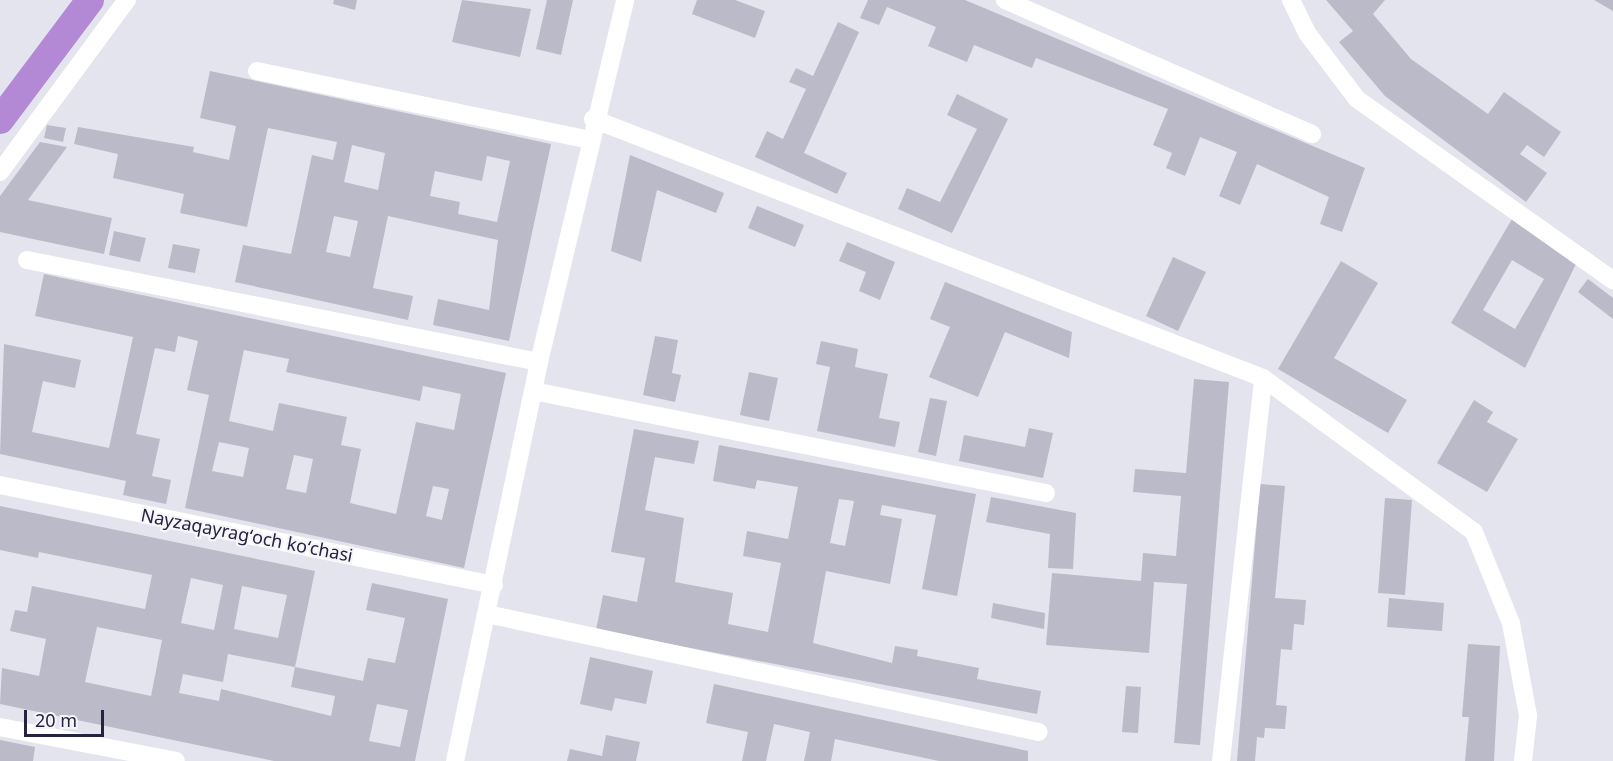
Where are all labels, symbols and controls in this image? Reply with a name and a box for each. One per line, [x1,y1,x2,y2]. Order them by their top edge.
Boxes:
street label: Nayzaqayragʻoch koʻchasi [139,504,355,566]
scale bar [27,698,106,736]
text: 20 m [35,708,77,732]

